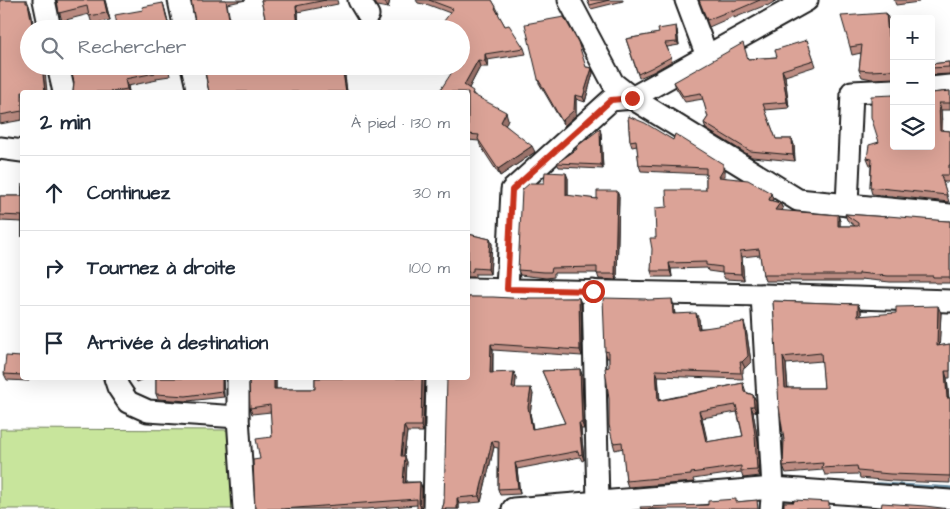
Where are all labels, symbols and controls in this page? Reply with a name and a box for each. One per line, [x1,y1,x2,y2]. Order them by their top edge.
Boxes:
map controls [890,15,935,150]
button: + [890,15,935,60]
search box [20,20,470,75]
icon: search [38,34,66,62]
text: Rechercher [78,34,186,61]
button: − [890,60,935,105]
route end [621,87,644,110]
button: layers [890,105,935,150]
text: 2 min [40,108,90,137]
text: À pied · 130 m [351,112,450,134]
icon: ahead [40,179,68,207]
text: Continuez [87,180,170,207]
text: 30 m [413,182,450,204]
icon: right [40,254,68,282]
text: Tournez à droite [87,255,235,282]
text: 100 m [409,257,450,279]
route start [582,280,605,303]
icon: arrive [40,329,68,357]
text: Arrivée à destination [87,330,268,357]

